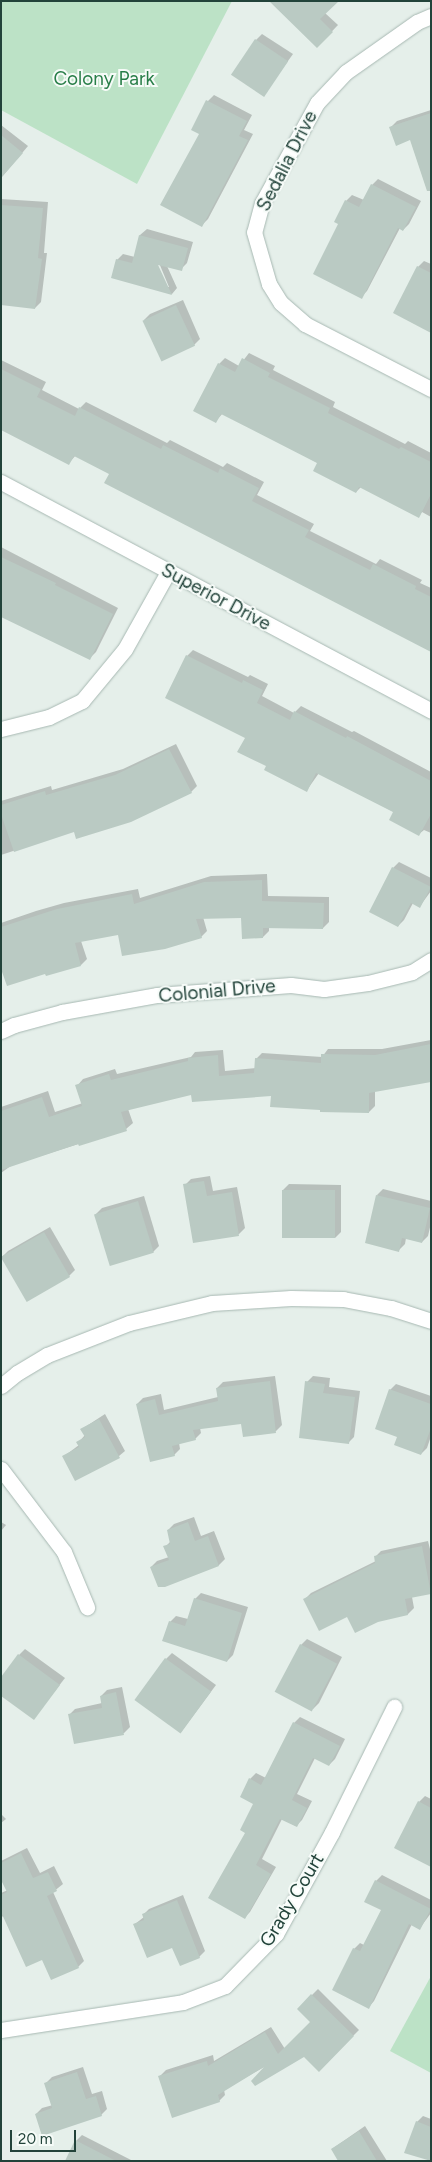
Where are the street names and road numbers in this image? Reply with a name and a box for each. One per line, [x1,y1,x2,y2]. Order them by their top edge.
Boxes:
street label: Sedalia Drive [252,107,322,215]
street label: Superior Drive [157,559,275,635]
street label: Colonial Drive [158,975,276,1007]
street label: Grady Court [255,1849,329,1951]

